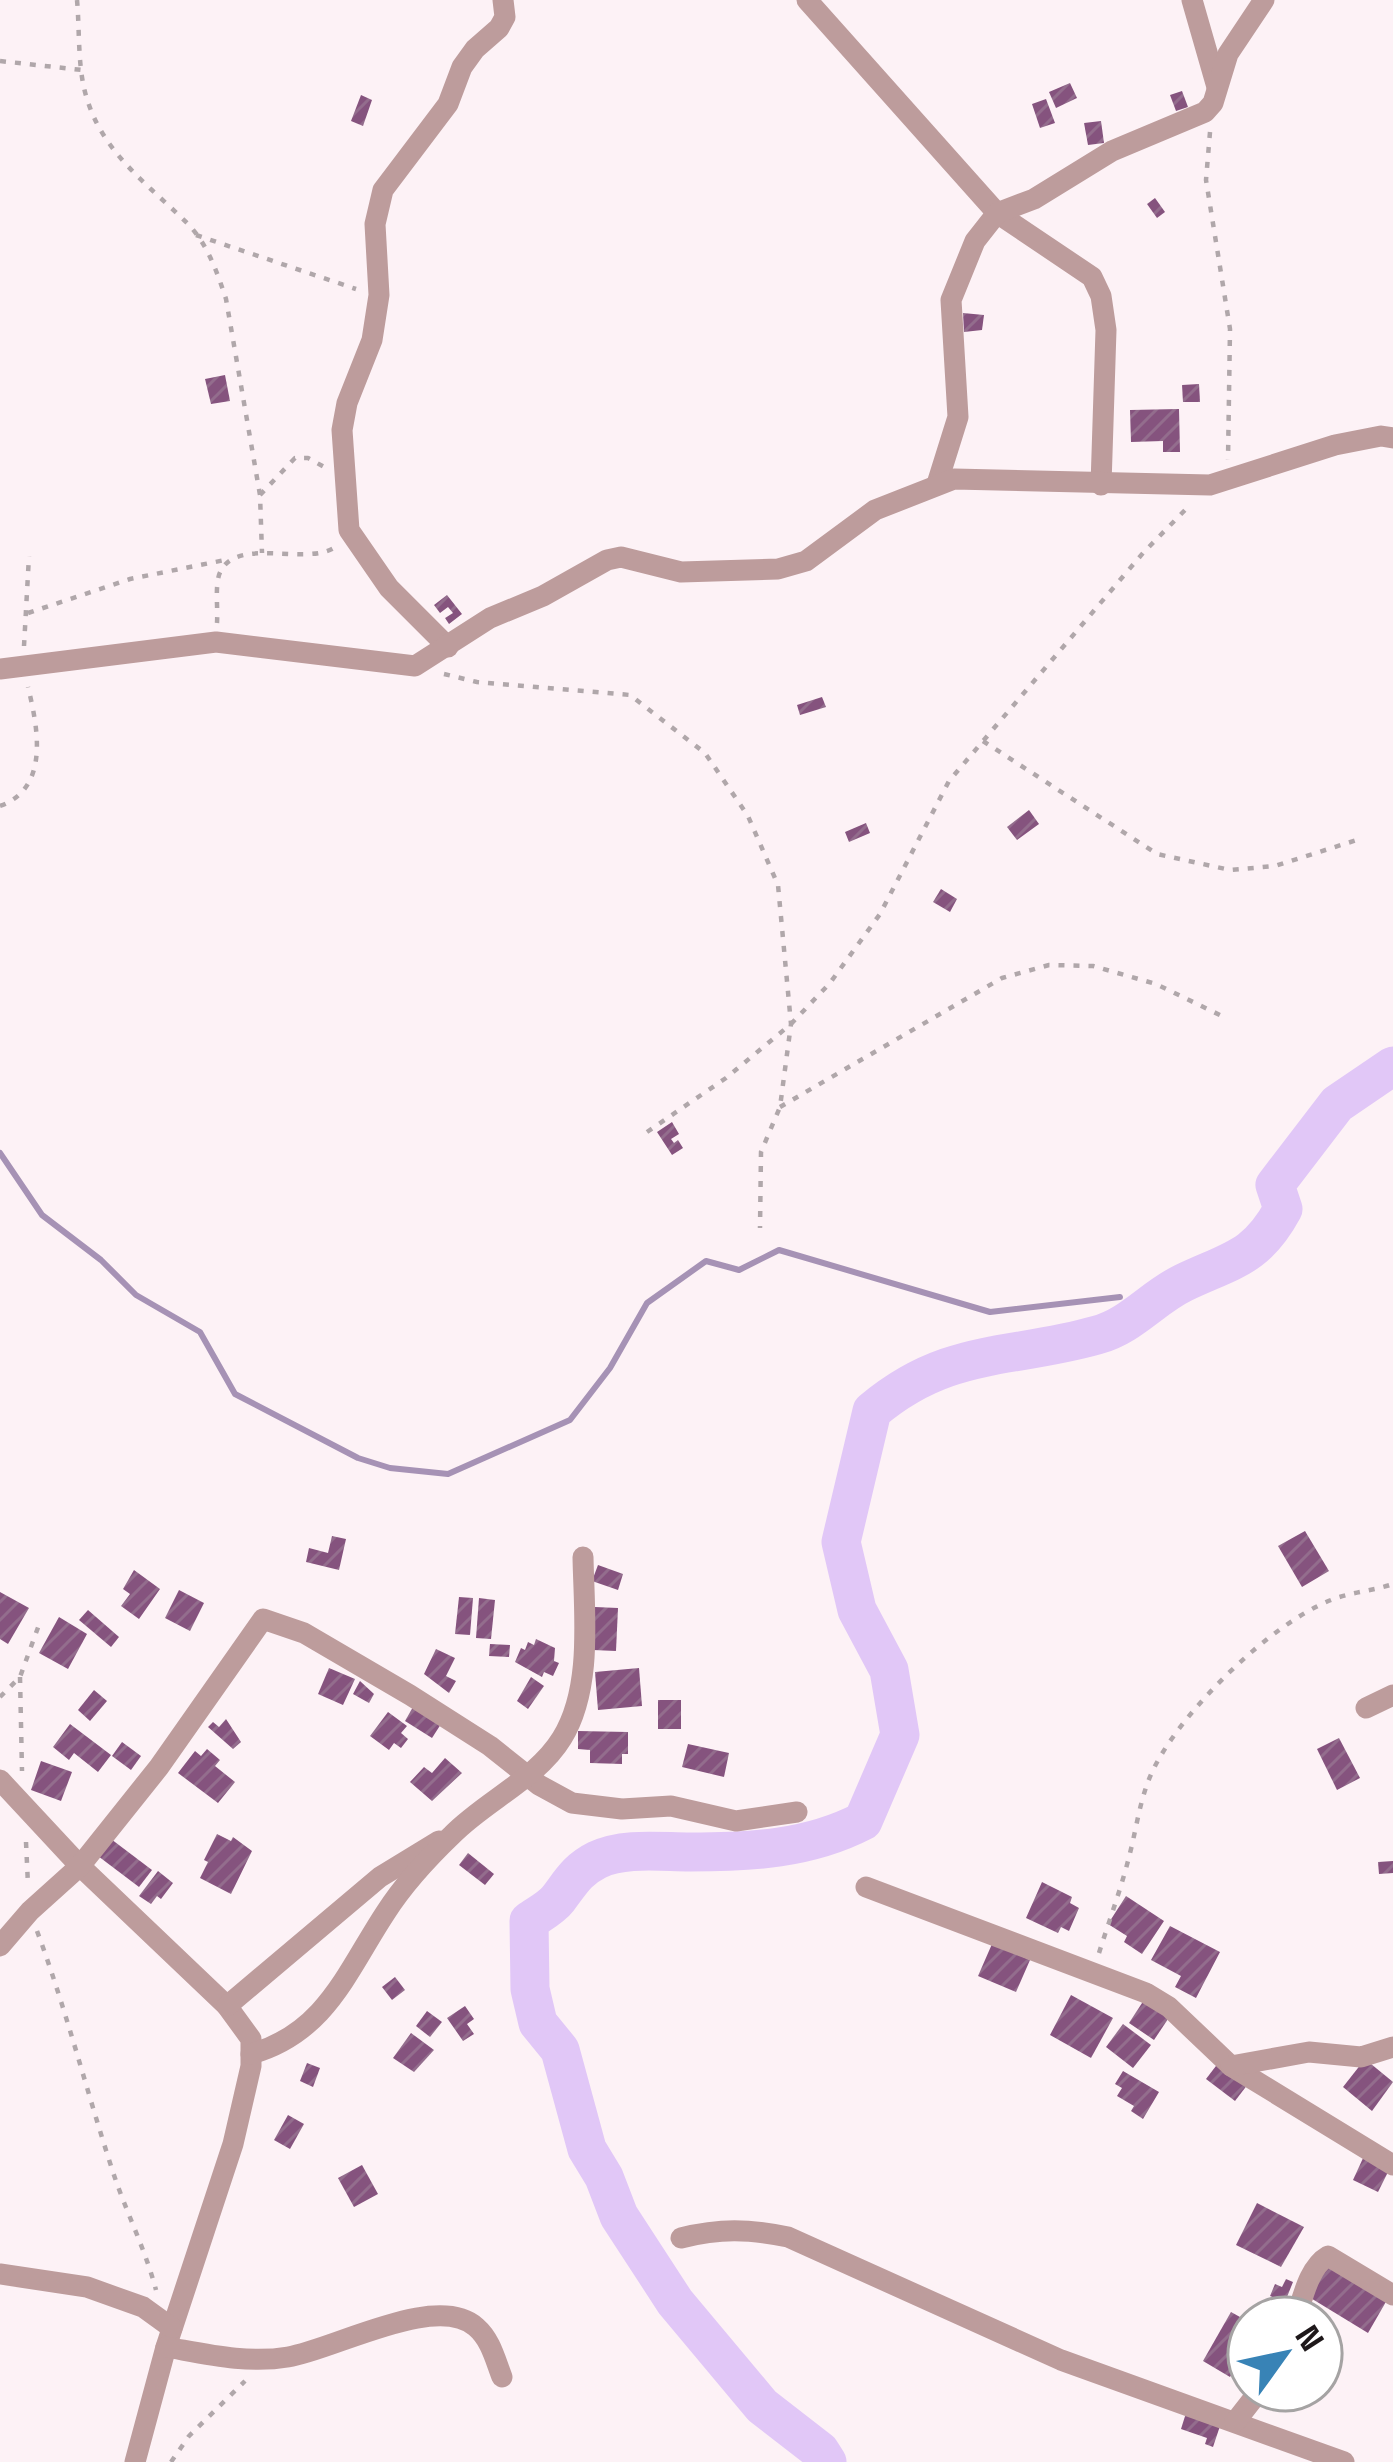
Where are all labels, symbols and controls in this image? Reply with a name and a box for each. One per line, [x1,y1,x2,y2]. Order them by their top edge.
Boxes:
north arrow [1225,2294,1345,2414]
text: N [1286,2317,1333,2359]

